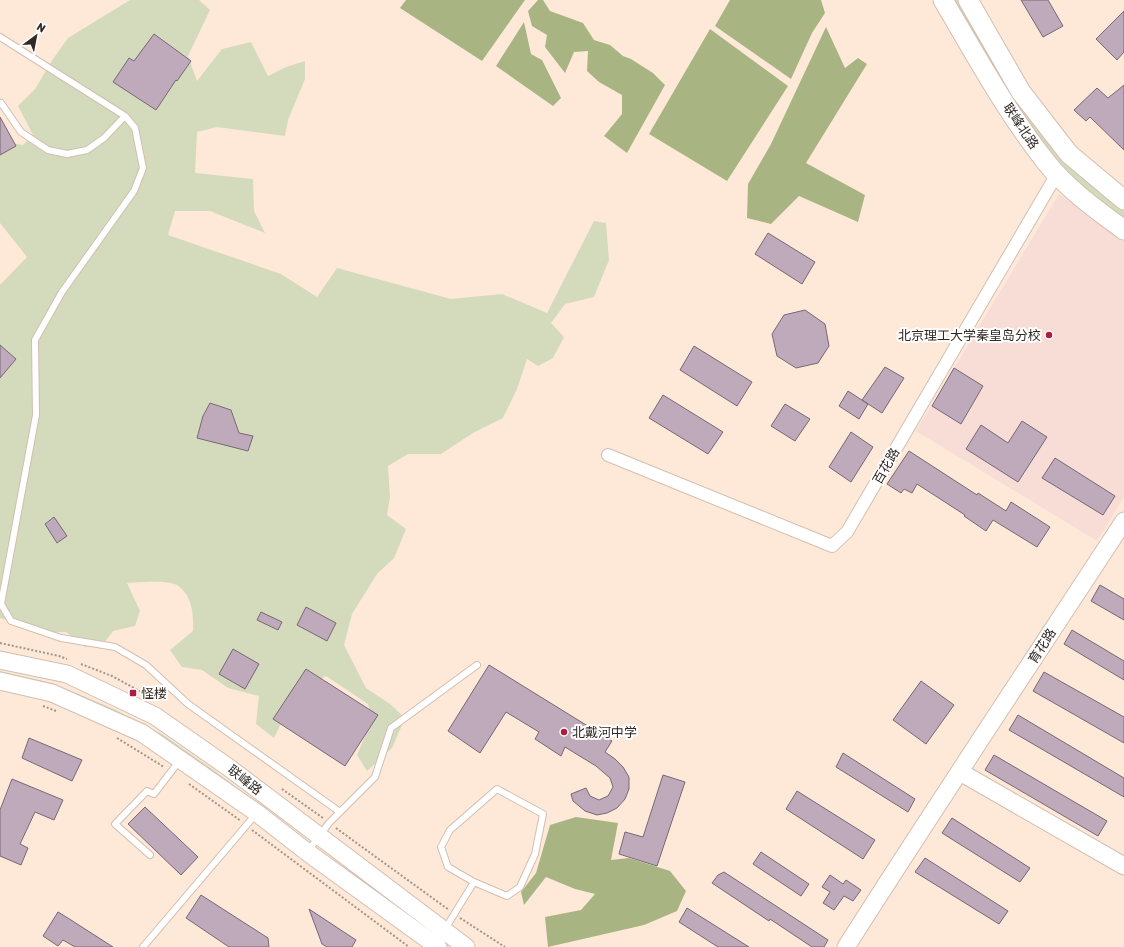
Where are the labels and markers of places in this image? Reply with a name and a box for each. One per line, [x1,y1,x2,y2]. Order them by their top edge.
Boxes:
place label: 北京理工大学秦皇岛分校 [898,328,1041,343]
marker: 北京理工大学秦皇岛分校 [1044,330,1054,340]
place label: 怪楼 [141,686,167,701]
marker: 怪楼 [128,688,138,698]
place label: 北戴河中学 [572,725,637,740]
marker: 北戴河中学 [559,727,569,737]

